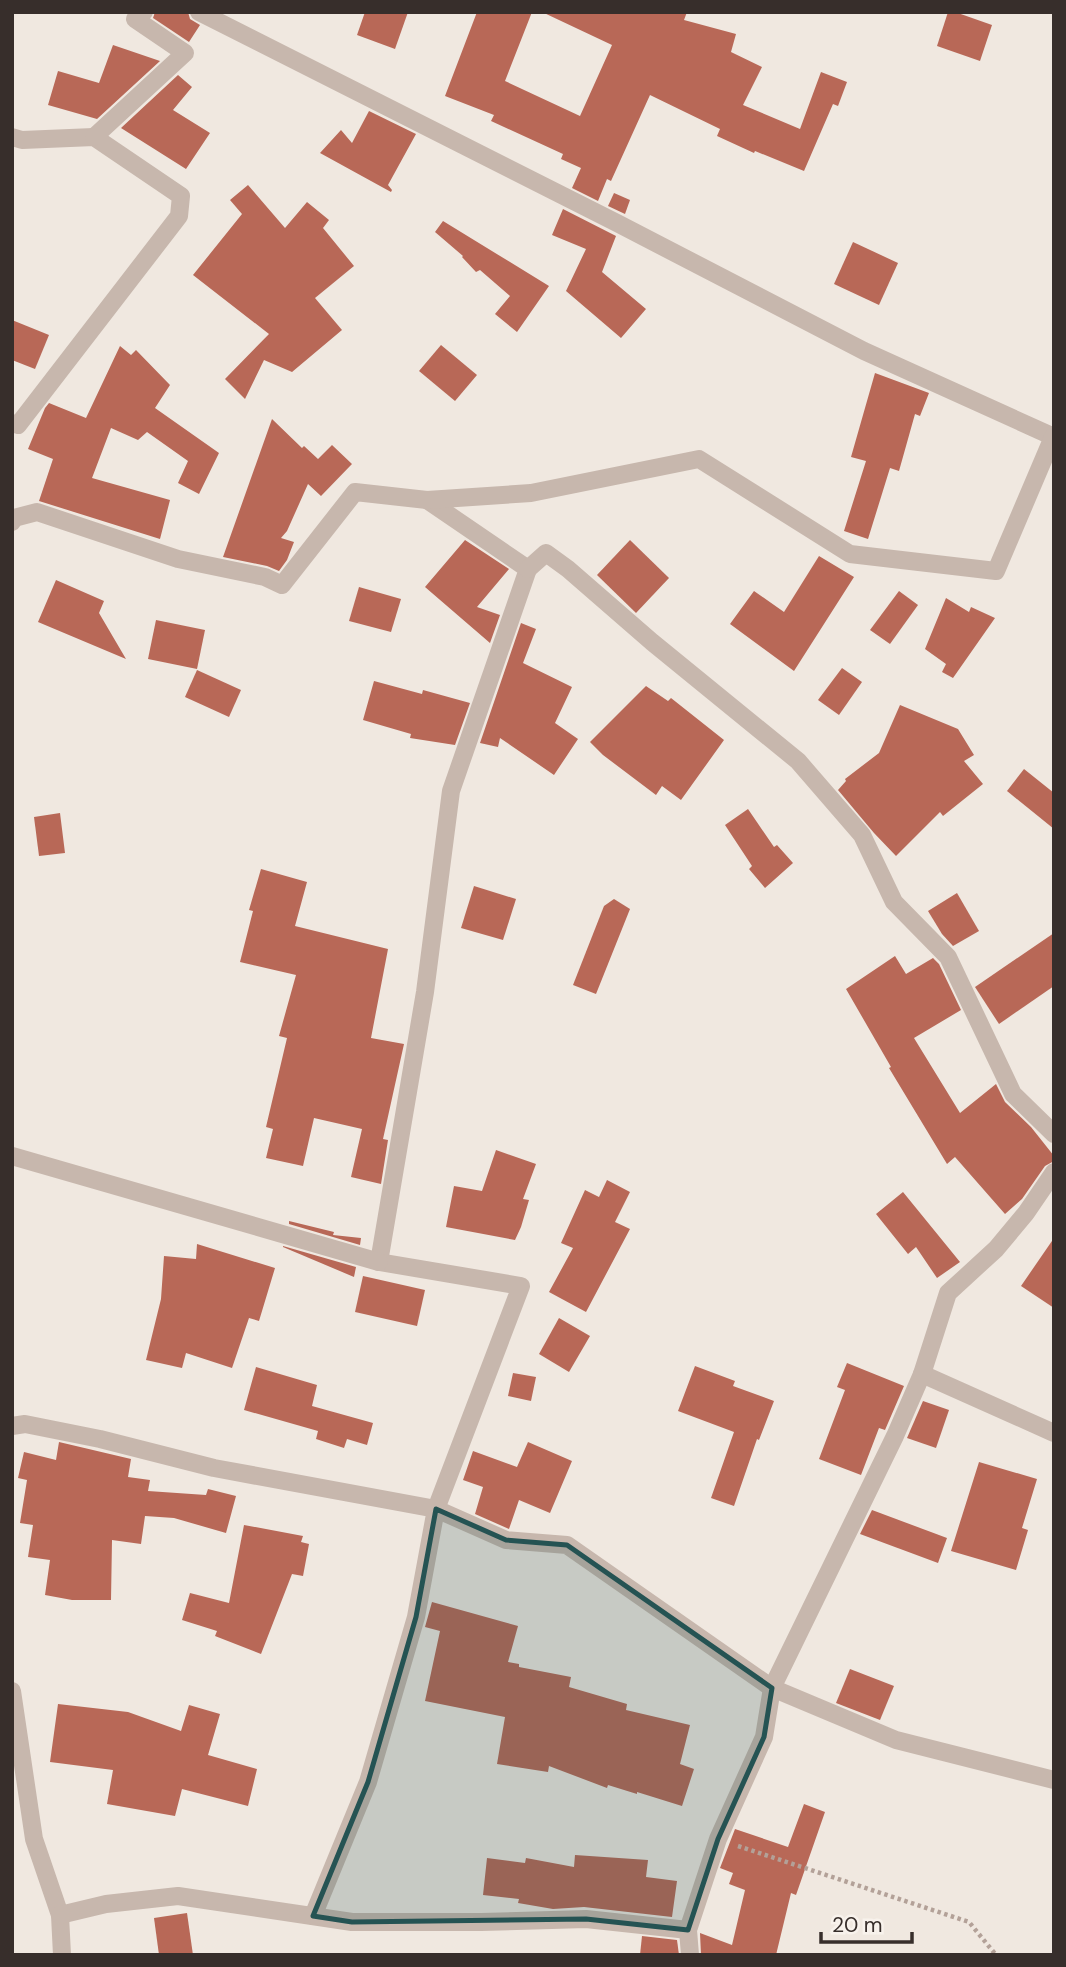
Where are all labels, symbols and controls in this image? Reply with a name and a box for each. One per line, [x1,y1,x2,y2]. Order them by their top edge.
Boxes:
scale bar [821,1900,912,1944]
text: 20 m [832,1911,883,1939]

